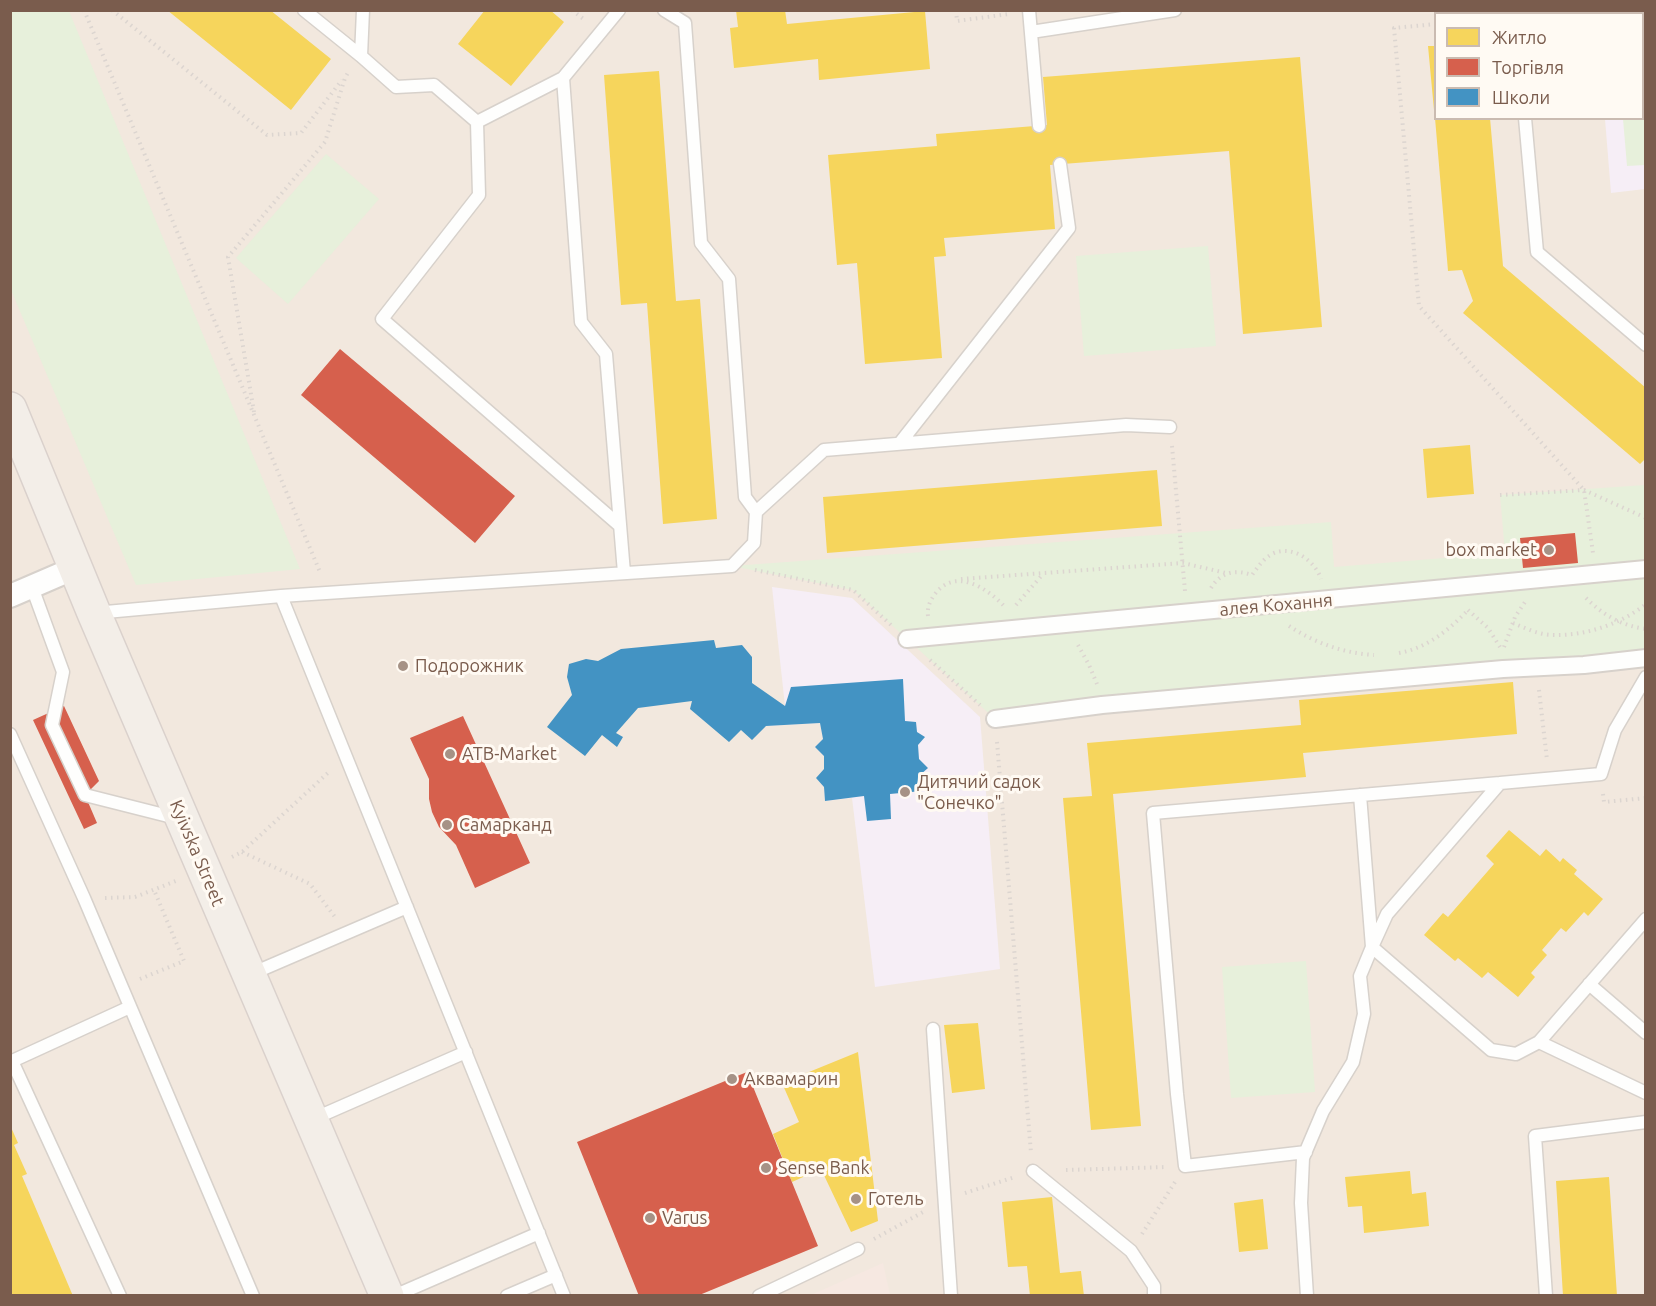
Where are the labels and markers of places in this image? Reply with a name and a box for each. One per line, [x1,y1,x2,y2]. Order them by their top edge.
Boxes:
place label: box market [1446,539,1537,561]
marker: box market [1542,543,1556,557]
place label: Подорожник [415,655,524,677]
marker: Подорожник [396,659,410,673]
place label: ATB-Market [462,743,557,765]
marker: ATB-Market [443,747,457,761]
place label: Дитячий садок "Сонечко" [917,771,1041,814]
marker: Дитячий садок "Сонечко" [898,785,912,799]
place label: Самарканд [459,814,552,836]
marker: Самарканд [440,818,454,832]
place label: Аквамарин [744,1068,838,1090]
marker: Аквамарин [725,1072,739,1086]
place label: Sense Bank [778,1157,870,1179]
marker: Sense Bank [759,1161,773,1175]
place label: Готель [868,1188,923,1210]
marker: Готель [849,1192,863,1206]
place label: Varus [662,1207,707,1229]
marker: Varus [643,1211,657,1225]

